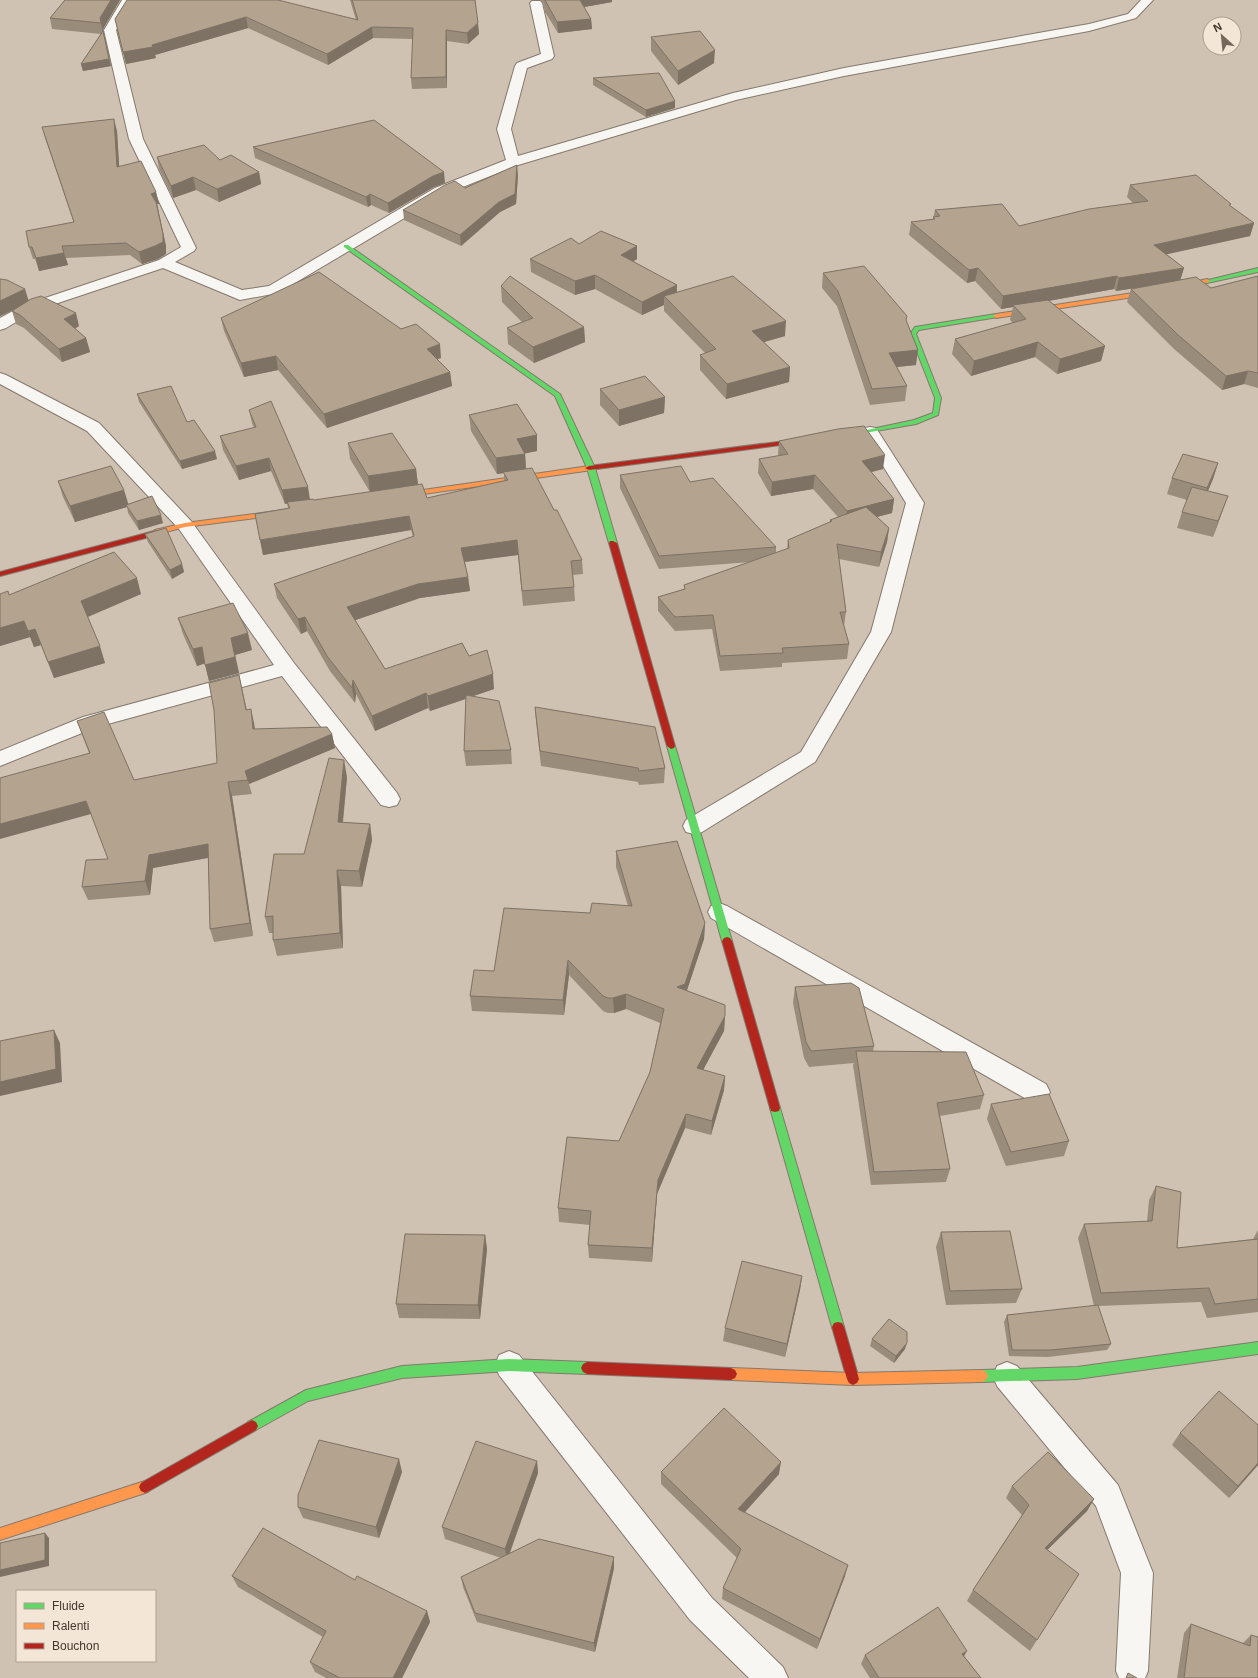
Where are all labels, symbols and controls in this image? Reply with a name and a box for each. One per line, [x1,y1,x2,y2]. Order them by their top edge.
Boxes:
north arrow [1202,16,1242,56]
text: N [1211,20,1224,34]
legend [16,1590,156,1662]
text: Fluide [52,1599,85,1613]
text: Ralenti [52,1619,89,1633]
text: Bouchon [52,1639,99,1653]

